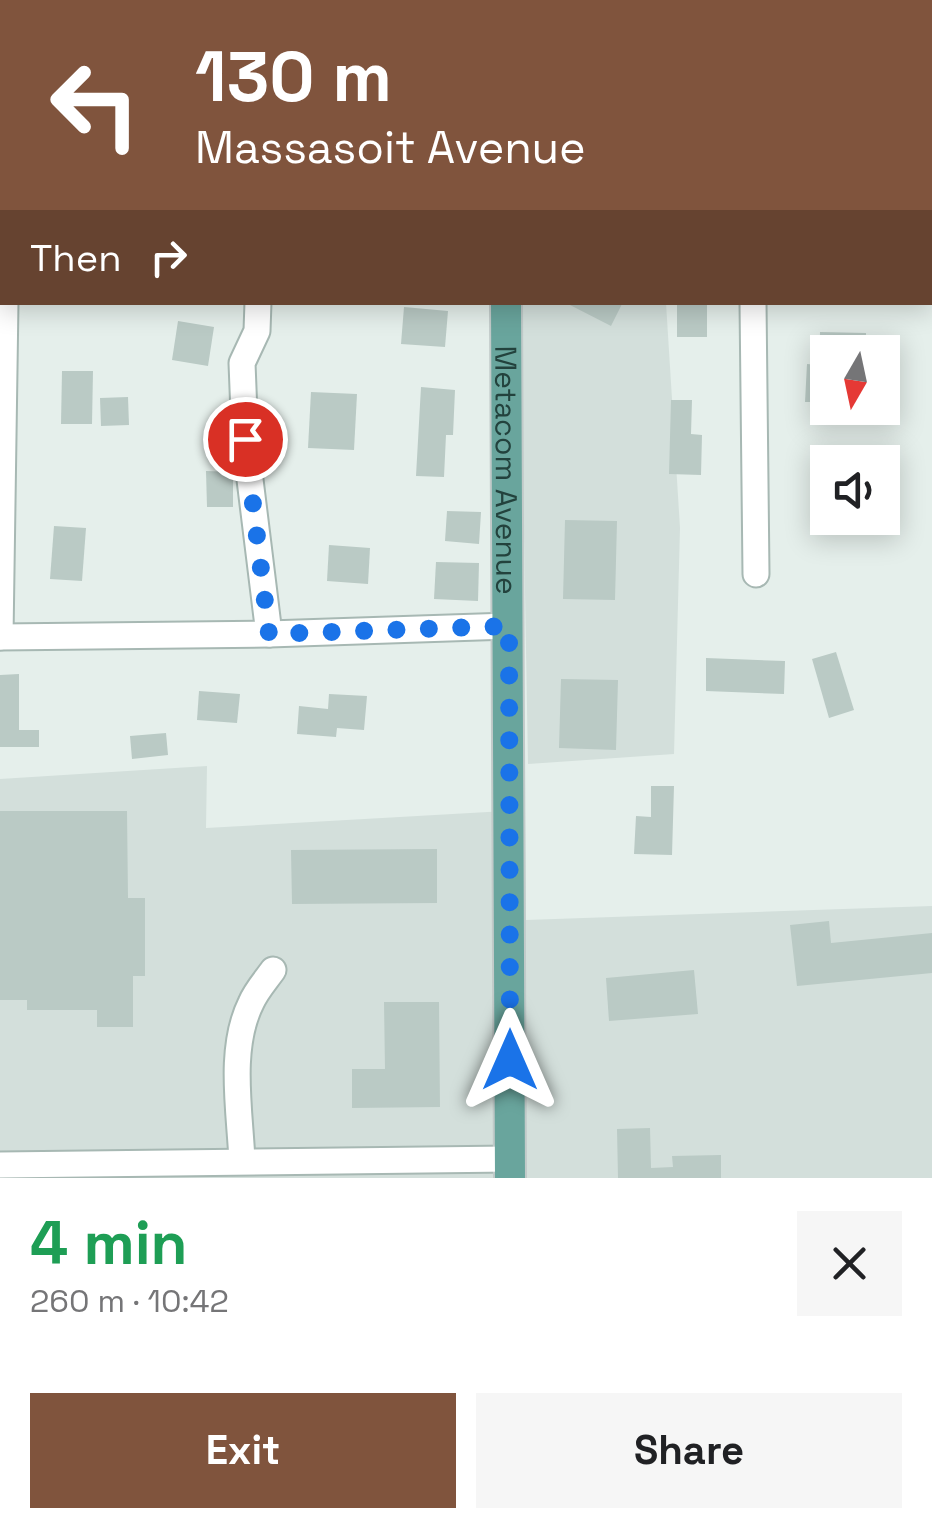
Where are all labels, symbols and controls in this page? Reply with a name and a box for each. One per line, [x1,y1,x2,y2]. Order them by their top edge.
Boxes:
text: 130 m [195,32,392,121]
icon: left [30,40,160,170]
text: Massasoit Avenue [195,119,586,176]
icon: right [141,230,196,285]
text: Then [30,234,121,282]
north arrow [810,335,900,425]
map controls [810,335,900,535]
street label: Metacom Avenue [487,345,527,595]
pin [203,397,288,482]
icon: arrive [218,412,273,467]
button: sound [810,445,900,535]
position arrow [458,1008,562,1112]
text: 4 min [30,1205,188,1282]
button: close [797,1211,902,1316]
text: 260 m · 10:42 [30,1281,229,1321]
button: Exit [30,1393,456,1508]
button: Share [476,1393,902,1508]

